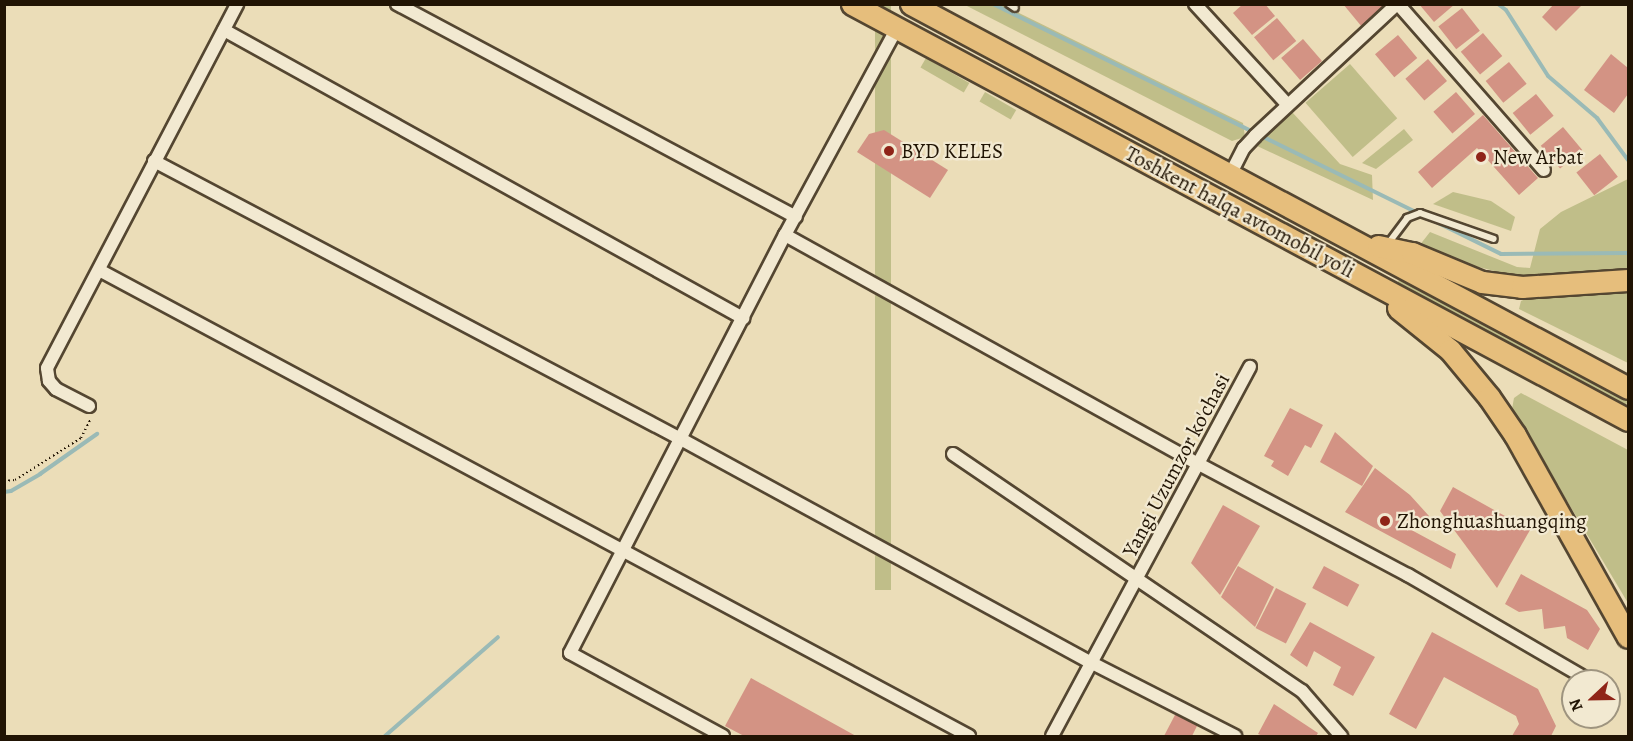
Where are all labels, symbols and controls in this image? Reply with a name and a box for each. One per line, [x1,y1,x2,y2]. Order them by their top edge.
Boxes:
place label: BYD KELES [901,138,1003,164]
street label: Toshkent halqa avtomobil yo'li [1121,141,1359,283]
marker: BYD KELES [882,144,896,158]
place label: New Arbat [1493,144,1583,170]
marker: New Arbat [1474,150,1488,164]
street label: Yangi Uzumzor ko'chasi [1117,369,1235,561]
place label: Zhonghuashuangqing [1397,508,1587,534]
marker: Zhonghuashuangqing [1378,514,1392,528]
north arrow [1561,669,1621,729]
text: N [1564,695,1589,715]

